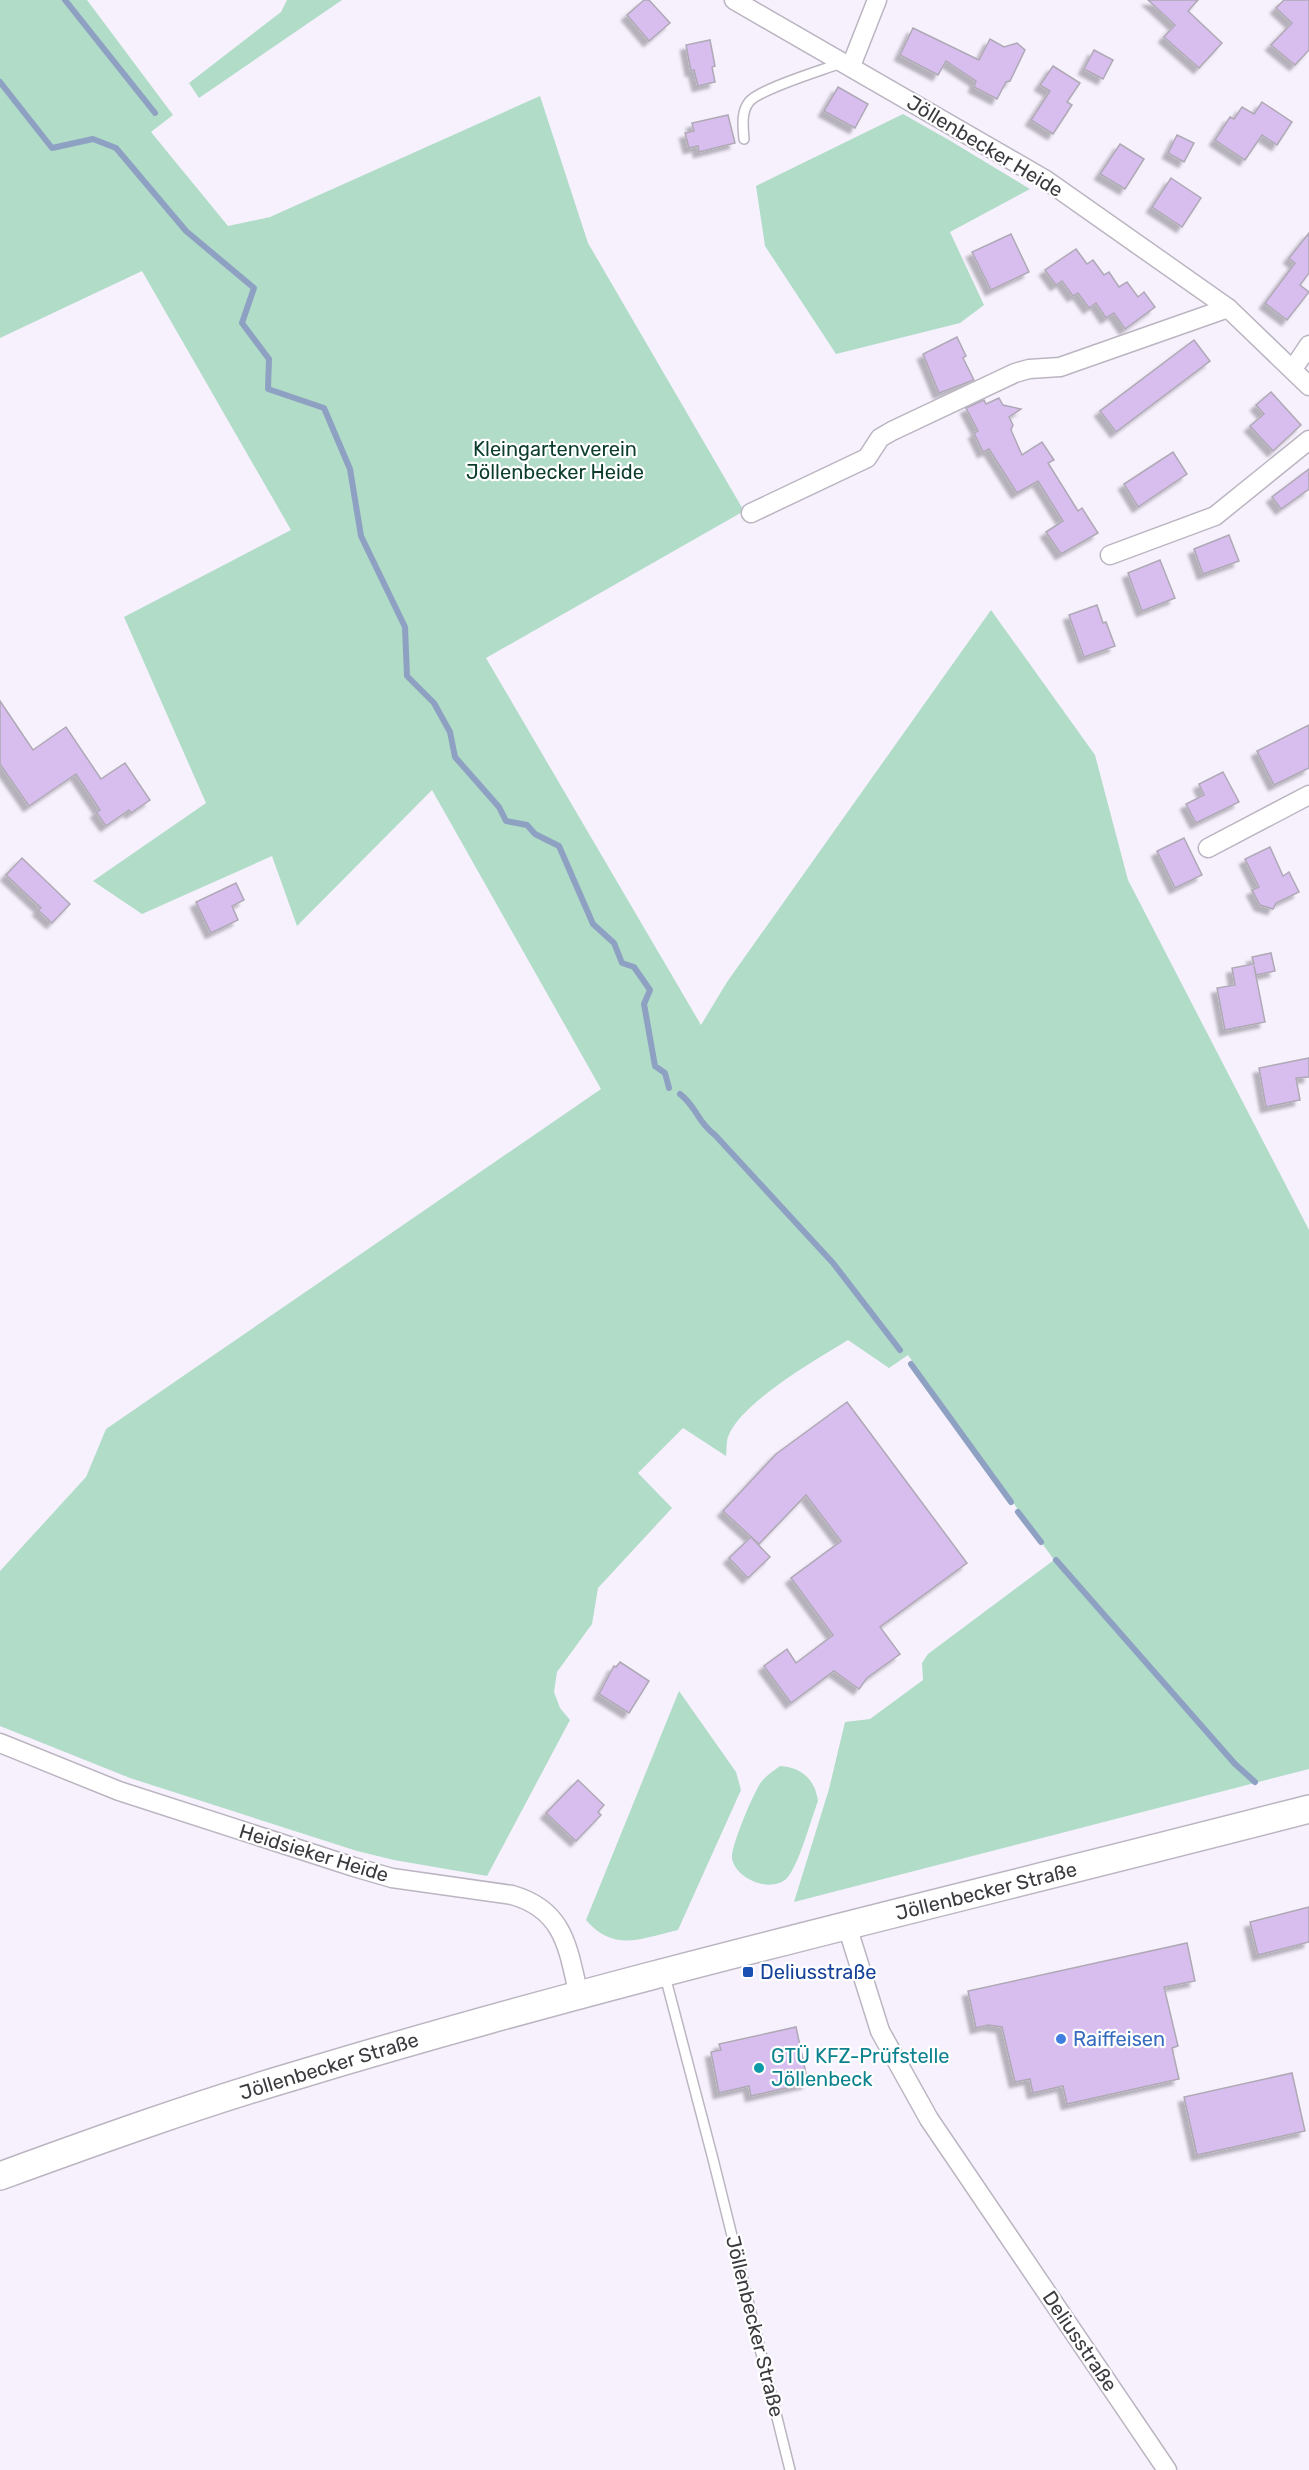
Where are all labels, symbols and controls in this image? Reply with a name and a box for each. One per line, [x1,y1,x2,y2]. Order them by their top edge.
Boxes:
street label: Jöllenbecker Heide [903,90,1067,202]
park label: Kleingartenverein Jöllenbecker Heide [466,437,644,484]
street label: Heidsieker Heide [236,1819,392,1887]
street label: Jöllenbecker Straße [893,1857,1079,1925]
place label: Deliusstraße [760,1960,876,1984]
marker: Deliusstraße [741,1965,755,1979]
street label: Jöllenbecker Straße [236,2027,422,2105]
place label: Raiffeisen [1073,2027,1165,2051]
marker: Raiffeisen [1054,2032,1068,2046]
place label: GTÜ KFZ-Prüfstelle Jöllenbeck [771,2044,950,2091]
marker: GTÜ KFZ-Prüfstelle Jöllenbeck [752,2061,766,2075]
street label: Jöllenbecker Straße [721,2233,789,2419]
street label: Deliusstraße [1038,2286,1122,2396]

